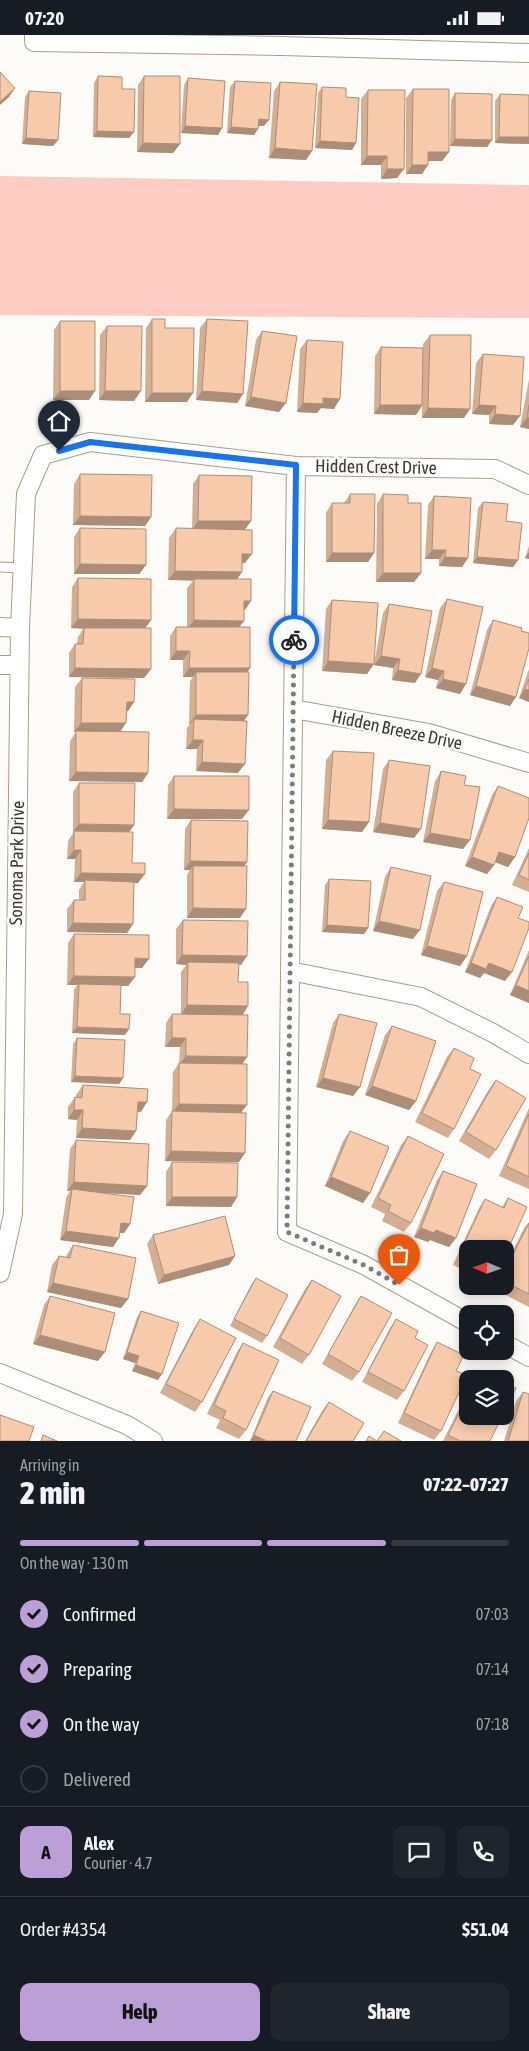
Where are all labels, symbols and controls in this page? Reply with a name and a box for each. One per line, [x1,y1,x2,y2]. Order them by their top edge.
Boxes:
text: 07:20 [25,7,64,29]
pin [38,400,80,451]
icon: home [45,407,73,435]
street label: Hidden Crest Drive [315,455,437,478]
courier [269,615,319,665]
icon: bike [280,626,308,654]
street label: Hidden Breeze Drive [330,705,464,754]
street label: Sonoma Park Drive [5,801,28,925]
pin [378,1234,420,1285]
north arrow [459,1240,514,1295]
map controls [459,1240,514,1425]
icon: bag [385,1241,413,1269]
button: locate [459,1305,514,1360]
button: layers [459,1370,514,1425]
text: Arriving in [20,1456,80,1474]
text: 07:22–07:27 [423,1473,509,1495]
text: 2 min [20,1474,85,1511]
text: On the way · 130 m [20,1554,129,1572]
icon: check [20,1600,48,1628]
text: Confirmed [63,1603,136,1625]
text: 07:03 [476,1605,509,1623]
icon: check [20,1655,48,1683]
text: Preparing [63,1658,132,1680]
text: 07:14 [476,1660,509,1678]
icon: check [20,1710,48,1738]
text: On the way [63,1713,140,1735]
text: 07:18 [476,1715,509,1733]
text: Delivered [63,1768,131,1790]
button: chat [393,1826,445,1878]
button: phone [457,1826,509,1878]
text: Alex [84,1832,114,1854]
text: A [41,1841,51,1863]
text: Courier · 4.7 [84,1854,153,1872]
text: Order #4354 [20,1918,107,1940]
text: $51.04 [462,1918,509,1940]
button: Help [20,1983,260,2041]
button: Share [270,1983,509,2041]

